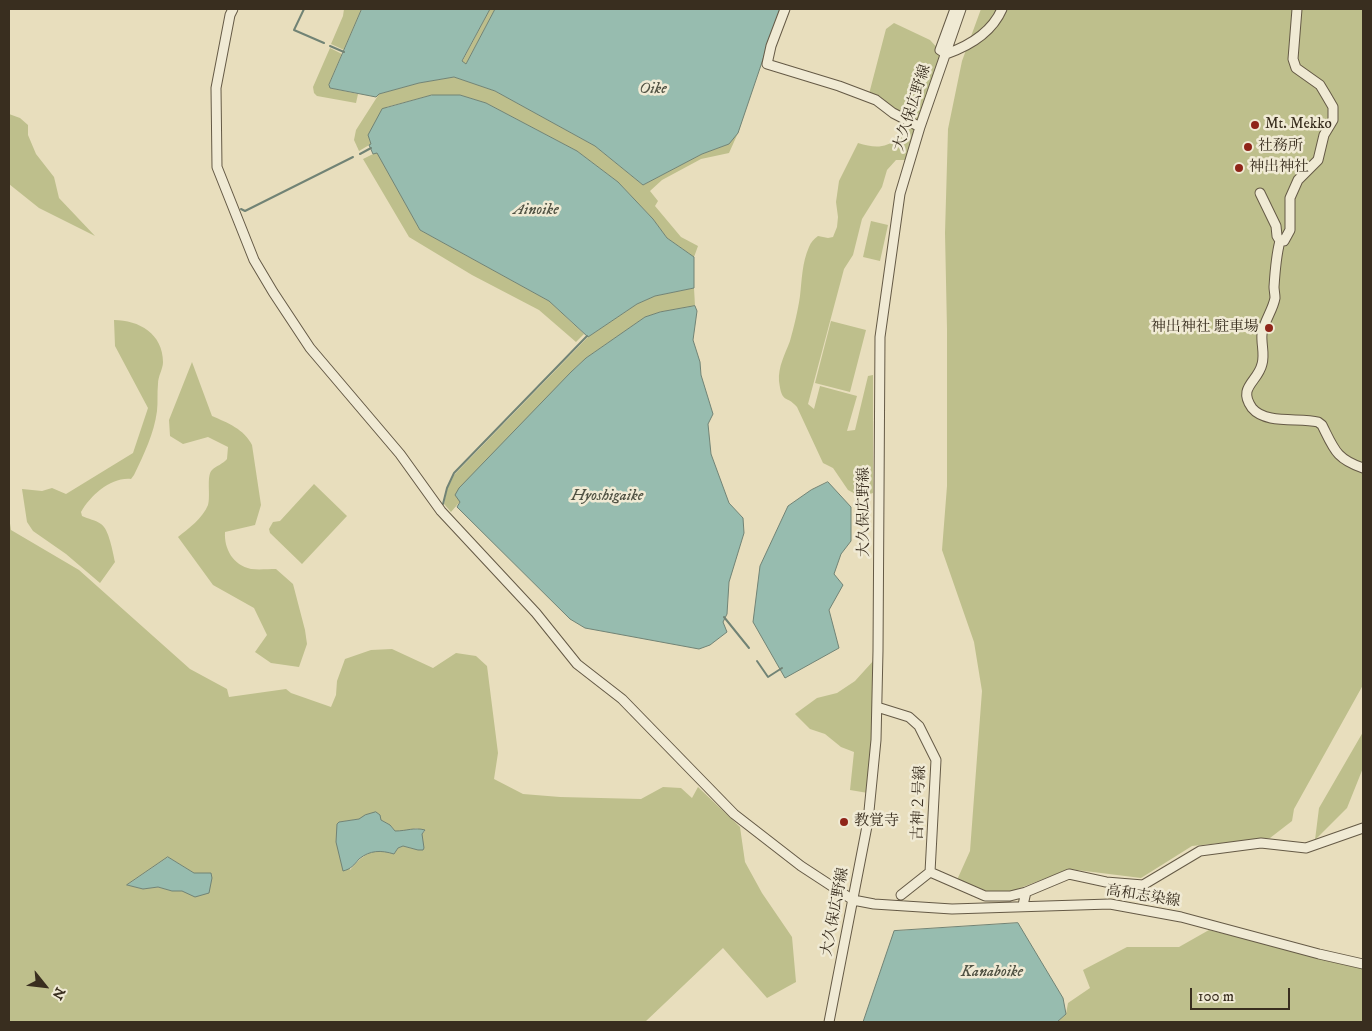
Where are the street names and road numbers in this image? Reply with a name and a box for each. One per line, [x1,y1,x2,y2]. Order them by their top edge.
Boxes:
street label: 大久保広野線 [891,62,935,154]
street label: 大久保広野線 [856,467,874,557]
street label: 古神２号線 [910,765,930,841]
street label: 大久保広野線 [819,866,853,958]
street label: 高和志染線 [1105,882,1181,912]

